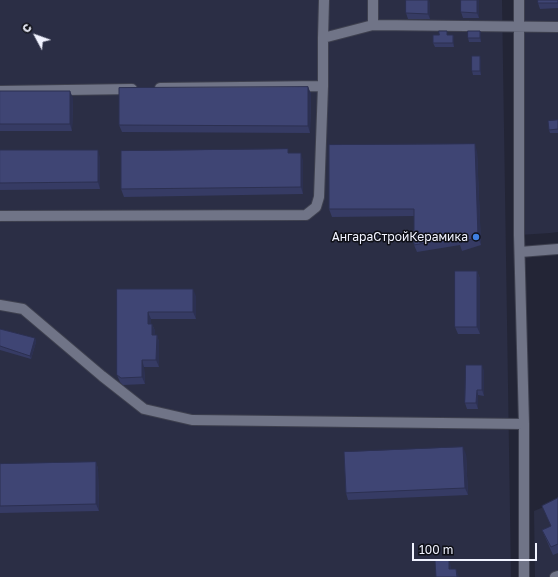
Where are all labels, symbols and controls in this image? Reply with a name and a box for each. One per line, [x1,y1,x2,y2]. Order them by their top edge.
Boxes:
north arrow [16,16,56,56]
text: С [19,21,34,35]
place label: АнгараСтройКерамика [332,230,468,244]
marker: АнгараСтройКерамика [471,232,481,242]
scale bar [414,535,539,561]
text: 100 m [419,542,453,557]

